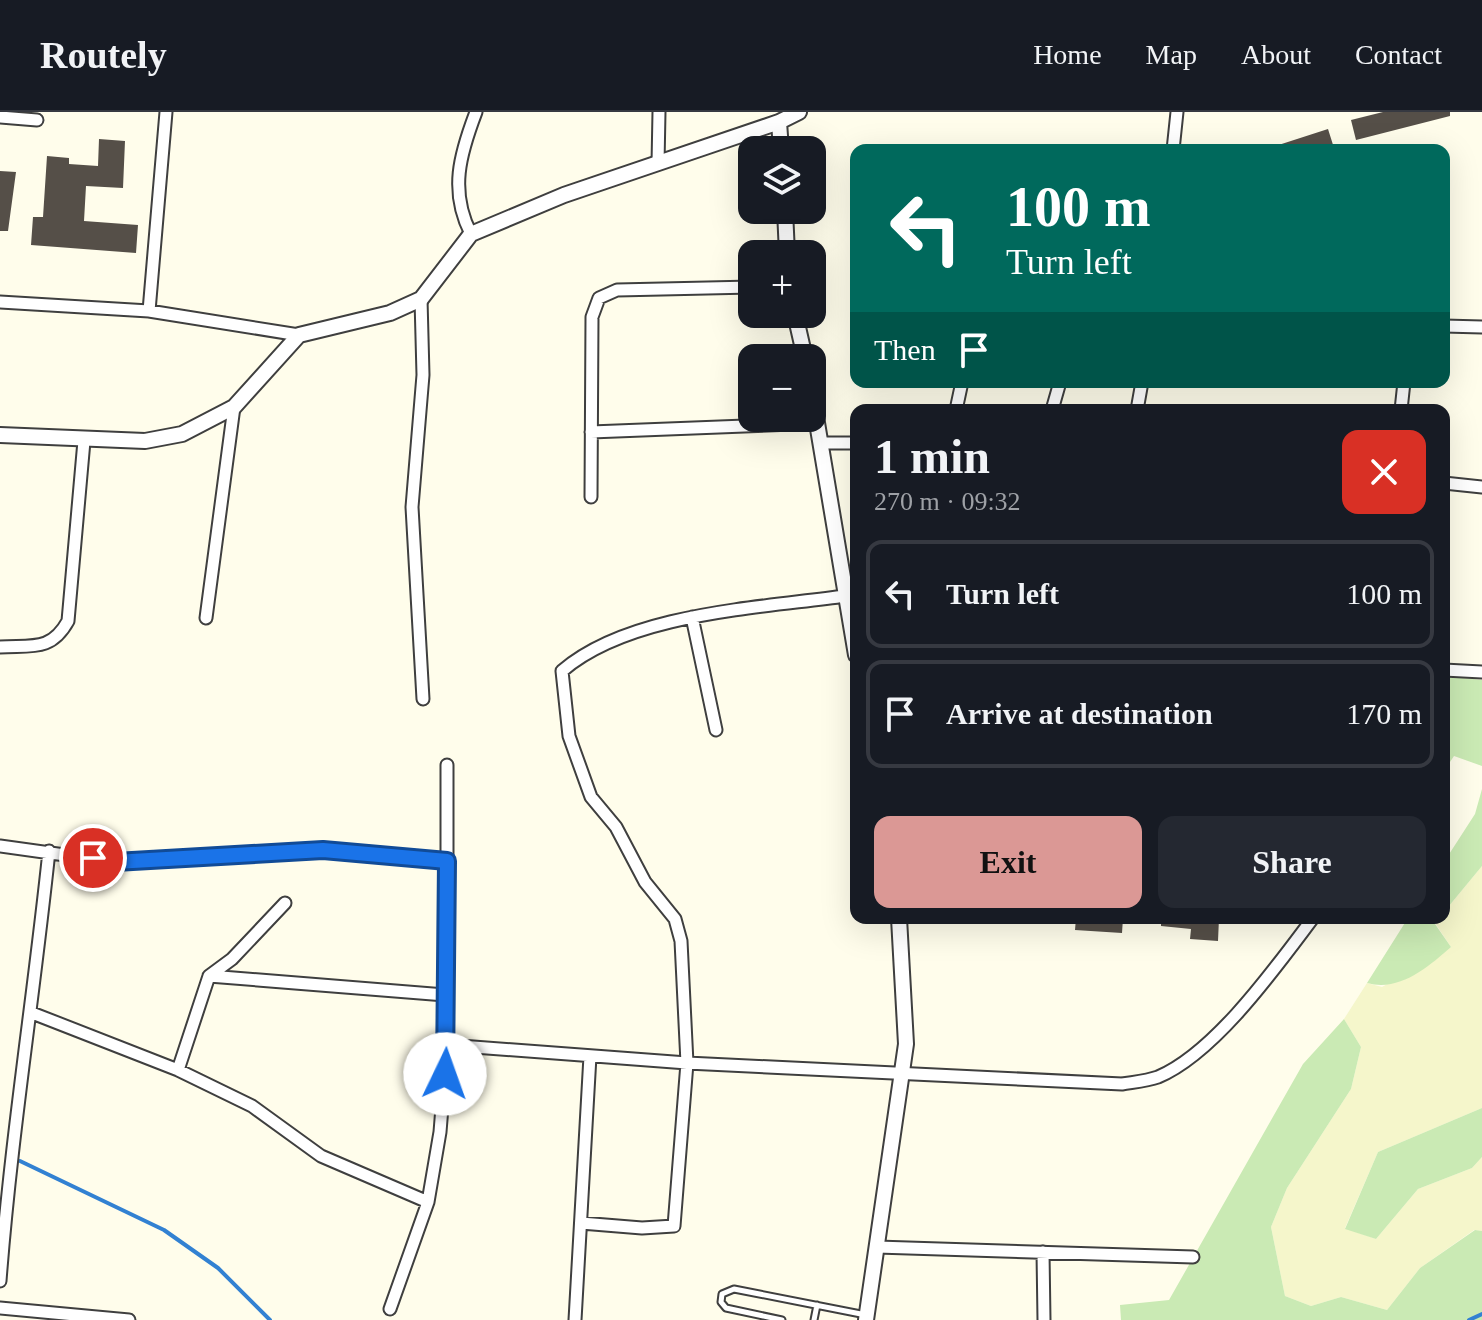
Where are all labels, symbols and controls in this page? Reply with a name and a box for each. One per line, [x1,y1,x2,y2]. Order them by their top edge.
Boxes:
text: Routely [40,34,167,76]
text: Home [1033,39,1102,70]
text: Map [1146,39,1197,70]
text: About [1241,39,1311,70]
text: Contact [1355,39,1442,70]
map controls [738,136,826,432]
button: layers [738,136,826,224]
icon: left [874,176,978,280]
text: 100 m [1006,176,1151,238]
button: + [738,240,826,328]
text: Turn left [1006,242,1132,282]
icon: arrive [952,328,996,372]
text: Then [874,333,936,366]
button: − [738,344,826,432]
text: 1 min [874,430,990,483]
button: close [1342,430,1426,514]
text: 270 m · 09:32 [874,487,1021,516]
icon: left [878,572,922,616]
text: Turn left [946,577,1059,610]
text: 100 m [1346,577,1422,610]
icon: arrive [878,692,922,736]
text: Arrive at destination [946,697,1213,730]
text: 170 m [1346,697,1422,730]
button: Exit [874,816,1142,908]
button: Share [1158,816,1426,908]
pin [59,824,127,892]
icon: arrive [71,836,115,880]
position arrow [403,1032,487,1116]

